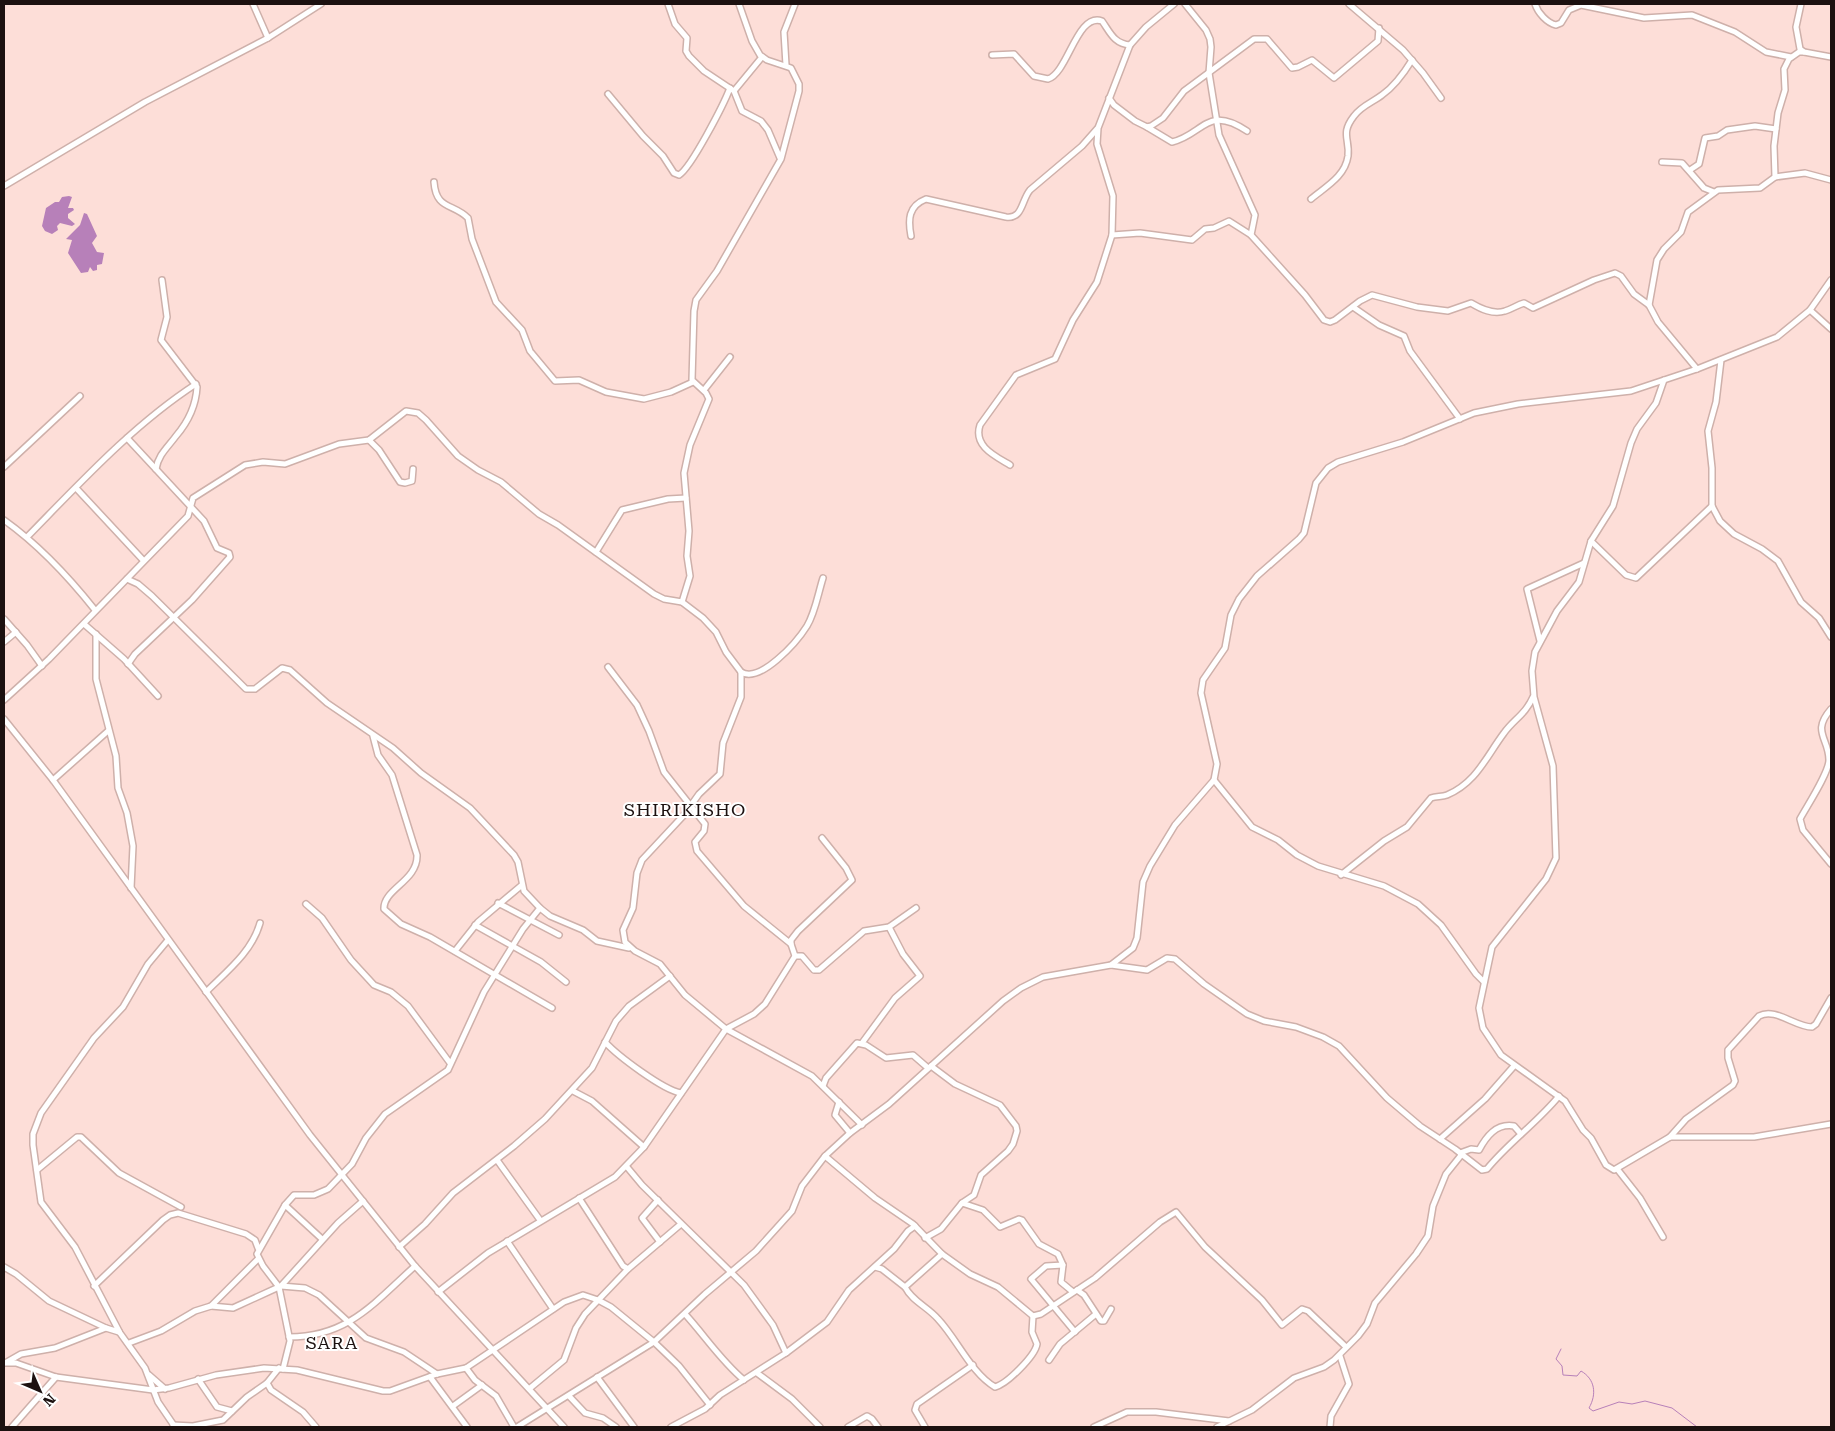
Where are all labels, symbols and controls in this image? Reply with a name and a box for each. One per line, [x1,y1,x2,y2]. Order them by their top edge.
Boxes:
district label: SHIRIKISHO [624,799,746,820]
district label: SARA [306,1332,358,1353]
north arrow [15,1366,65,1416]
text: N [40,1391,59,1410]

